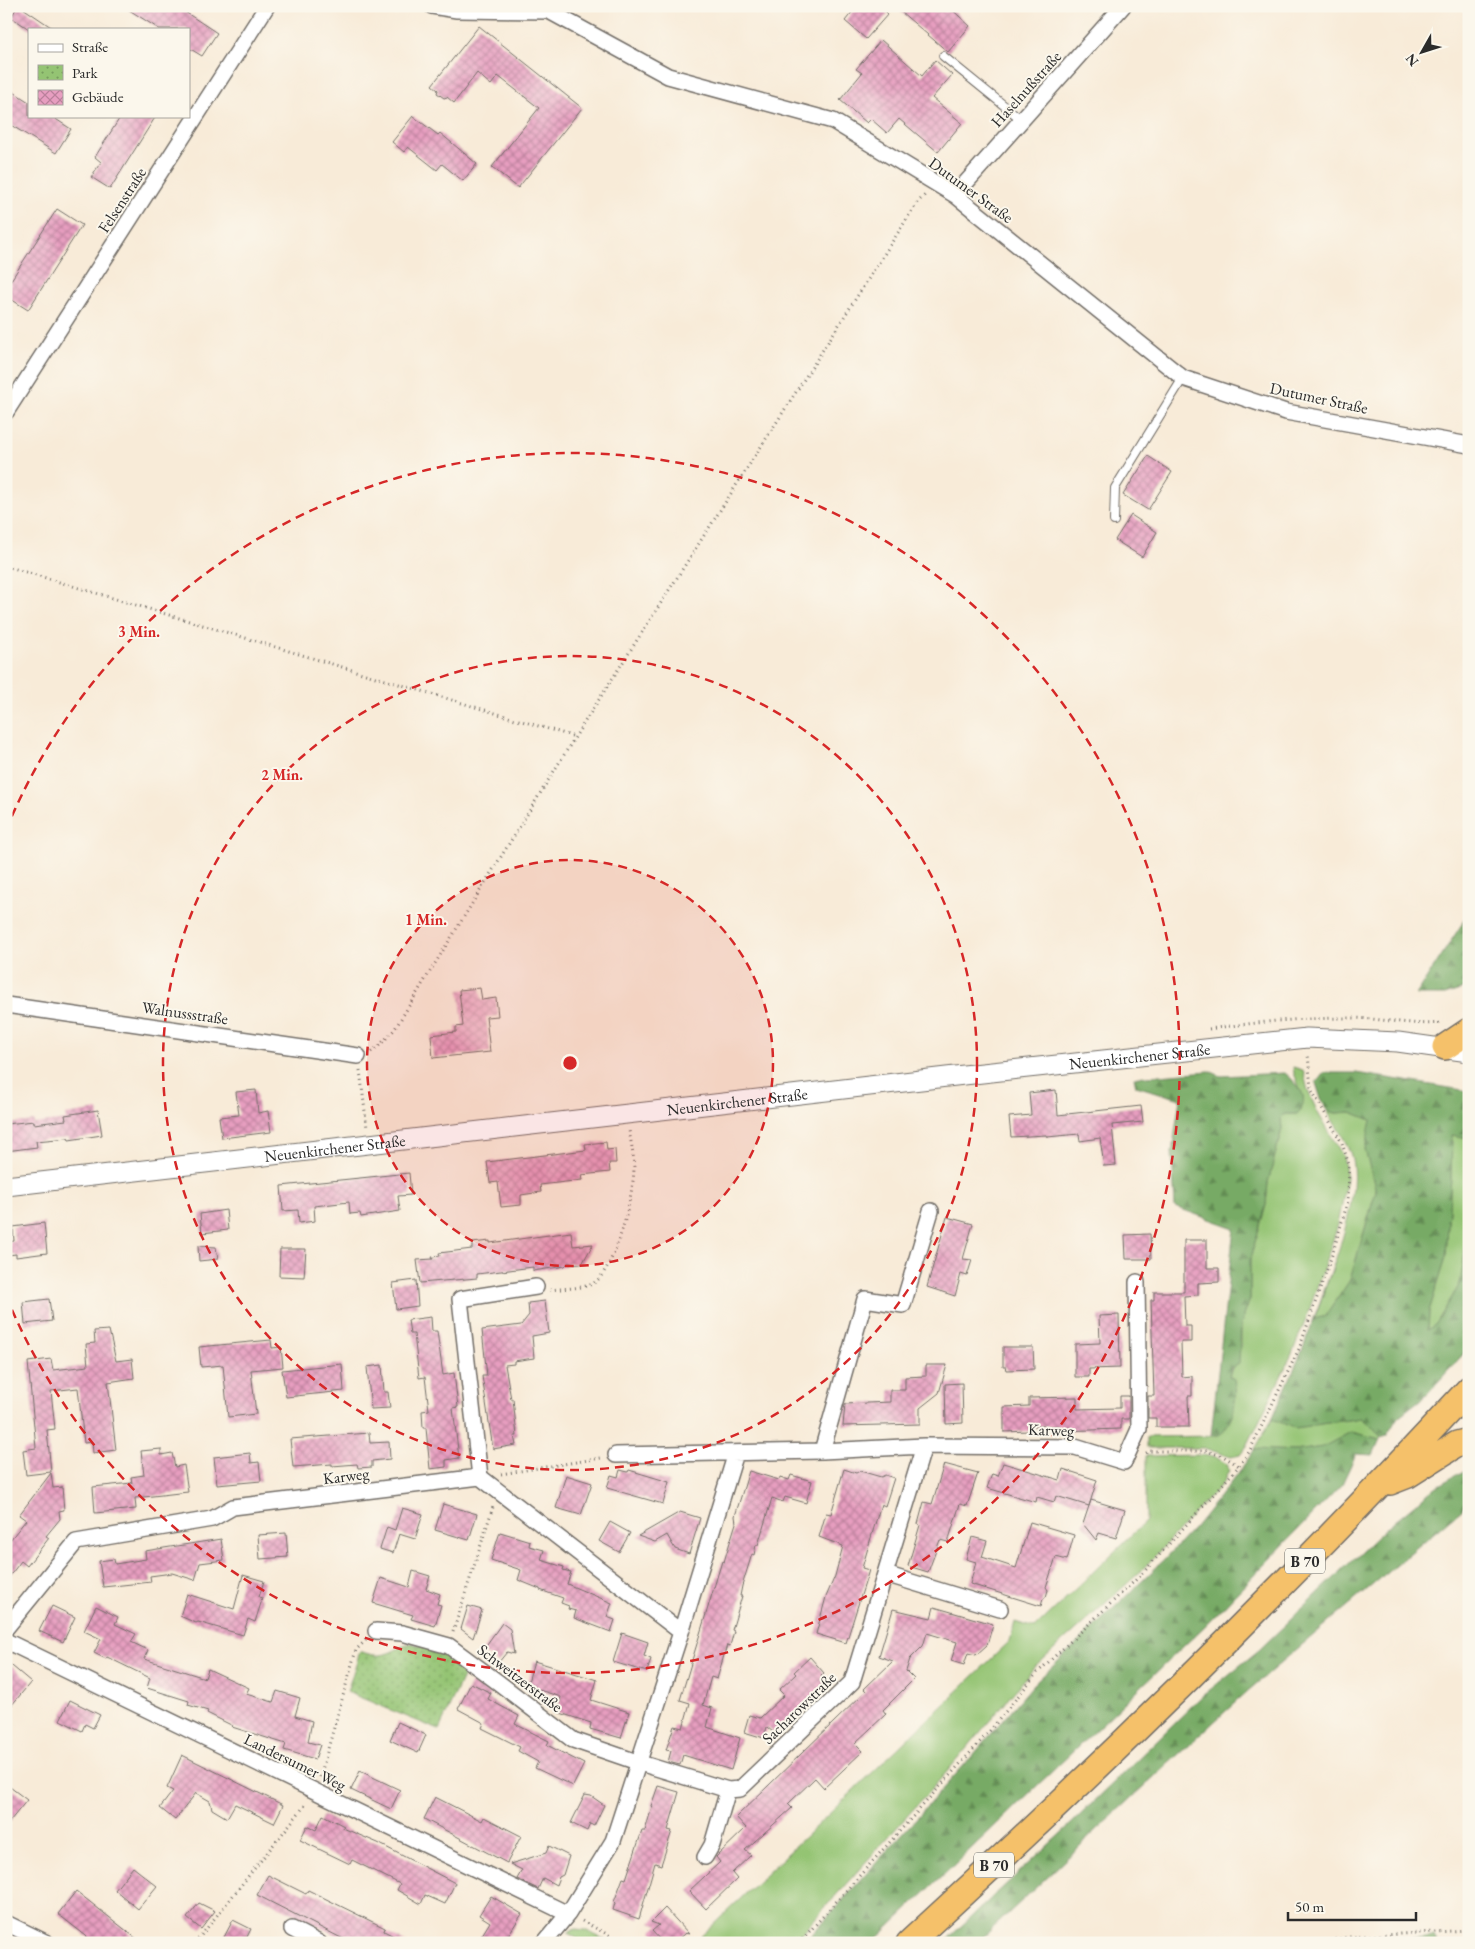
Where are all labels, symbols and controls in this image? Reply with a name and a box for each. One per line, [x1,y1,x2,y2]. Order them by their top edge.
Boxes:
legend [28,28,190,118]
north arrow [1398,28,1448,78]
text: Straße [72,37,108,56]
street label: Haselnußstraße [986,46,1066,132]
text: N [1401,50,1422,70]
text: Park [72,63,99,82]
text: Gebäude [72,87,124,106]
street label: Dutumer Straße [925,152,1017,228]
street label: Felsenstraße [93,163,151,237]
street label: Dutumer Straße [1268,377,1370,419]
text: 3 Min. [118,622,160,641]
text: 2 Min. [261,765,303,784]
text: 1 Min. [405,910,447,929]
street label: Walnussstraße [141,997,229,1029]
street label: Neuenkirchener Straße [1068,1038,1211,1074]
centre of rings [561,1054,579,1072]
street label: Neuenkirchener Straße [666,1083,809,1120]
street label: Neuenkirchener Straße [263,1129,406,1166]
street label: Karweg [1027,1419,1076,1441]
street label: Karweg [322,1463,371,1489]
road number: B 70 [1285,1548,1325,1574]
street label: Schweitzerstraße [473,1639,567,1717]
street label: Sacharowstraße [757,1667,841,1749]
street label: Landersumer Weg [241,1728,350,1796]
road number: B 70 [974,1852,1014,1878]
scale bar [1288,1889,1415,1921]
text: 50 m [1295,1897,1324,1916]

